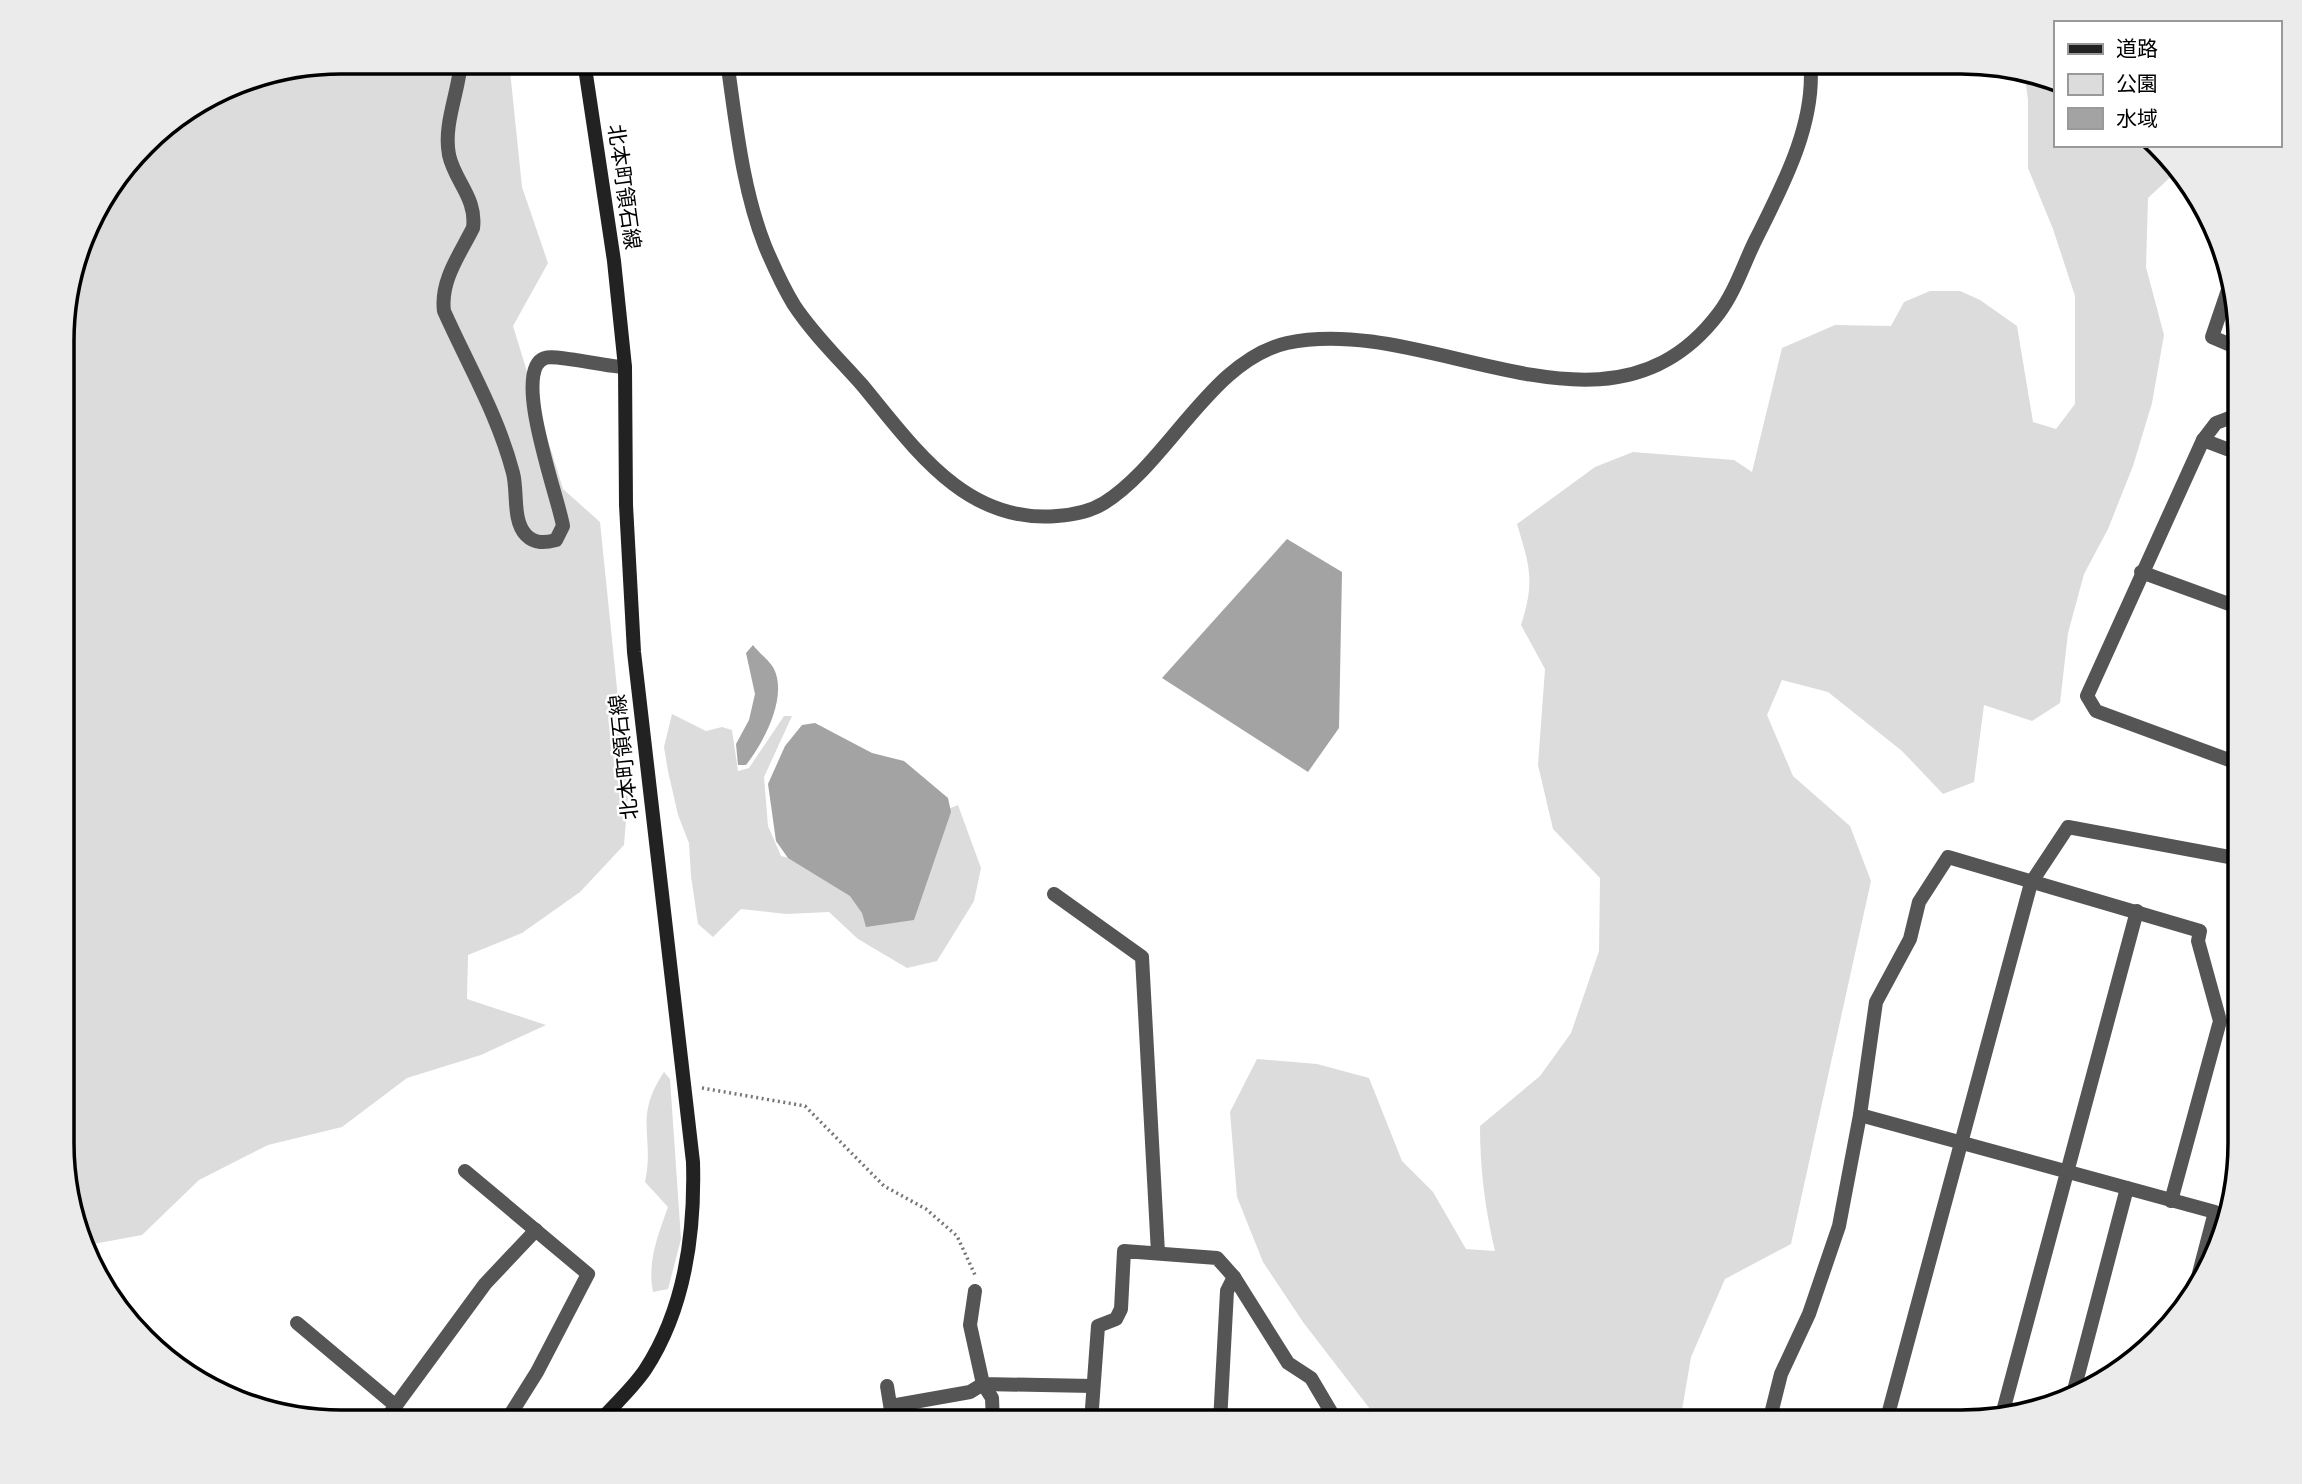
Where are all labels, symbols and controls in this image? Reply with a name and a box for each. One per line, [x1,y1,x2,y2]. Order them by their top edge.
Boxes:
legend [2054,21,2281,147]
text: 道路 [2116,34,2158,62]
text: 公園 [2116,69,2158,97]
text: 水域 [2116,104,2158,132]
street label: 北本町領石線 [602,123,648,251]
street label: 北本町領石線 [602,693,644,821]

